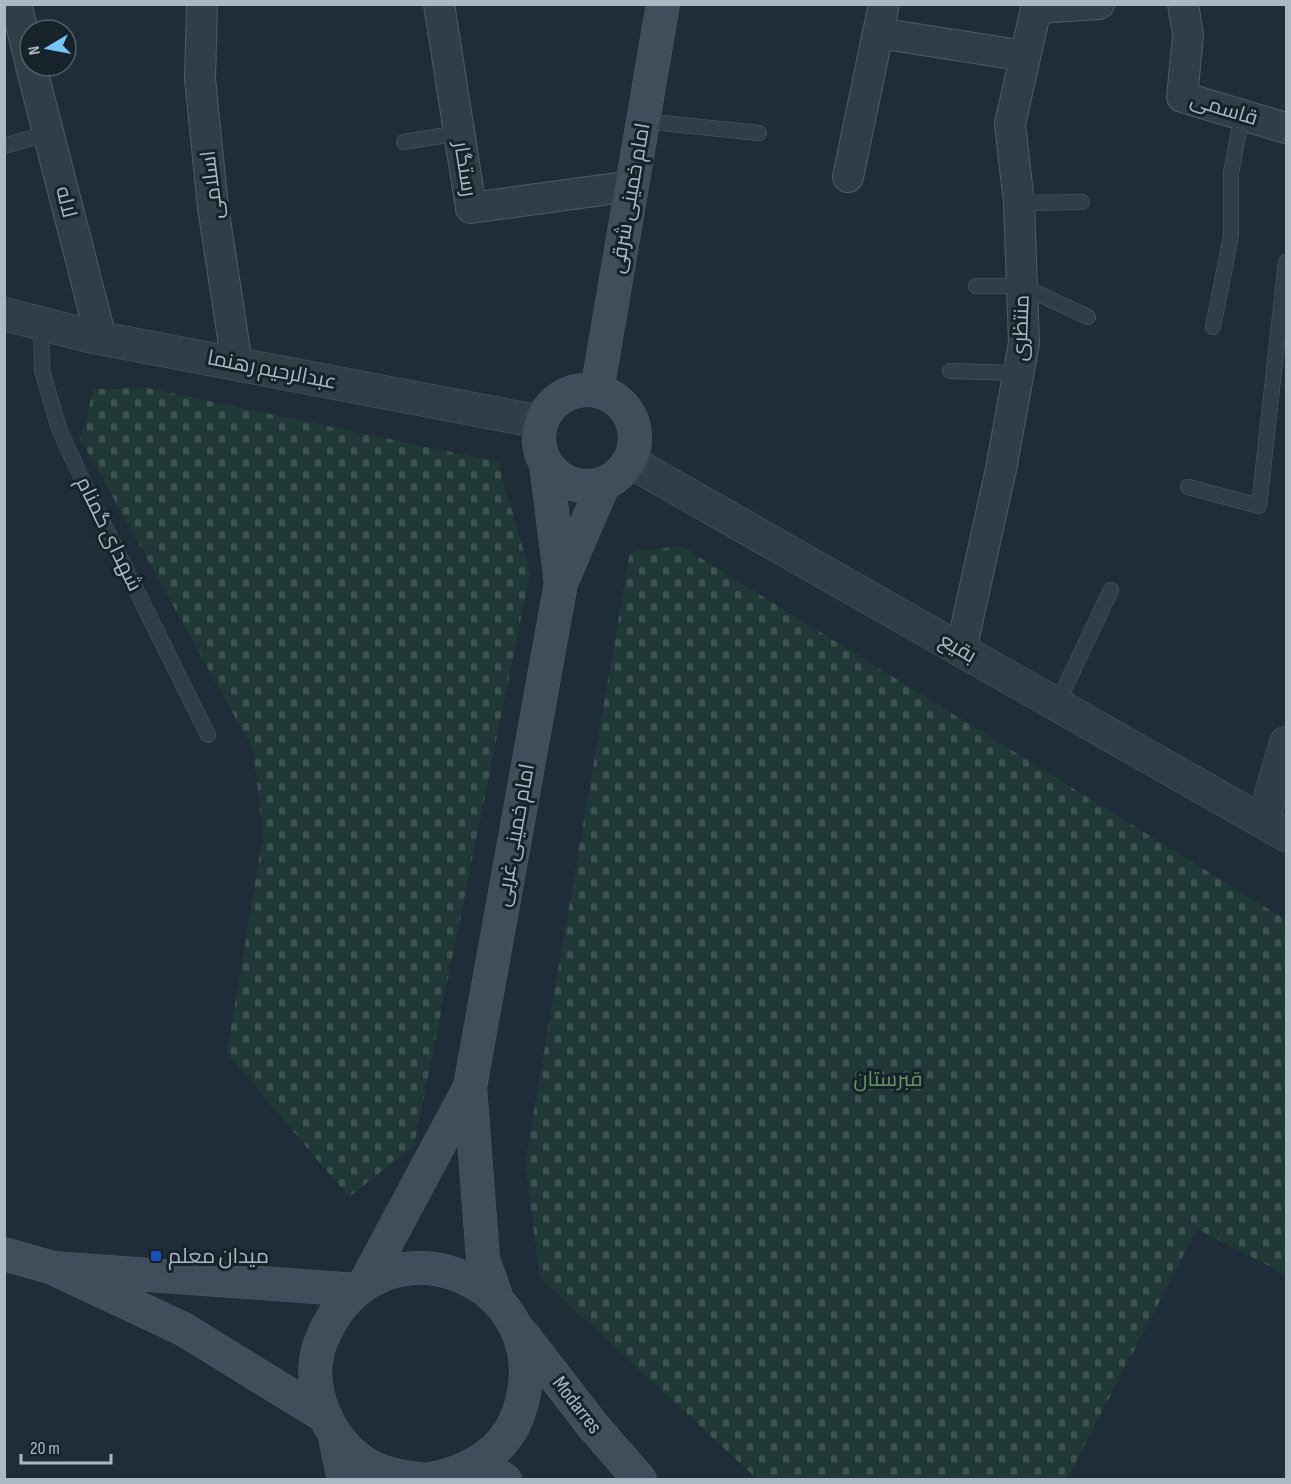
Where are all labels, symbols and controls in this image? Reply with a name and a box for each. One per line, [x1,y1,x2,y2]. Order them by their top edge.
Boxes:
north arrow [18,18,78,78]
text: N [25,44,45,56]
street label: قاسمی [1187,87,1261,131]
street label: امام خمینی شرقی [604,121,657,275]
street label: رستگار [448,139,482,198]
street label: اسلامی [195,149,229,221]
street label: لاله [50,184,82,220]
street label: منتظری [1007,294,1035,362]
street label: عبدالرحیم رهنما [205,345,339,396]
street label: شهدای گمنام [70,473,147,596]
street label: بقیع [935,628,981,669]
street label: امام خمینی غربی [490,762,541,909]
park label: قبرستان [854,1067,922,1092]
place label: میدان معلم [168,1244,269,1270]
marker: میدان معلم [149,1249,163,1263]
street label: Modarres [547,1371,607,1439]
scale bar [21,1427,111,1465]
text: 20 m [30,1438,60,1459]

